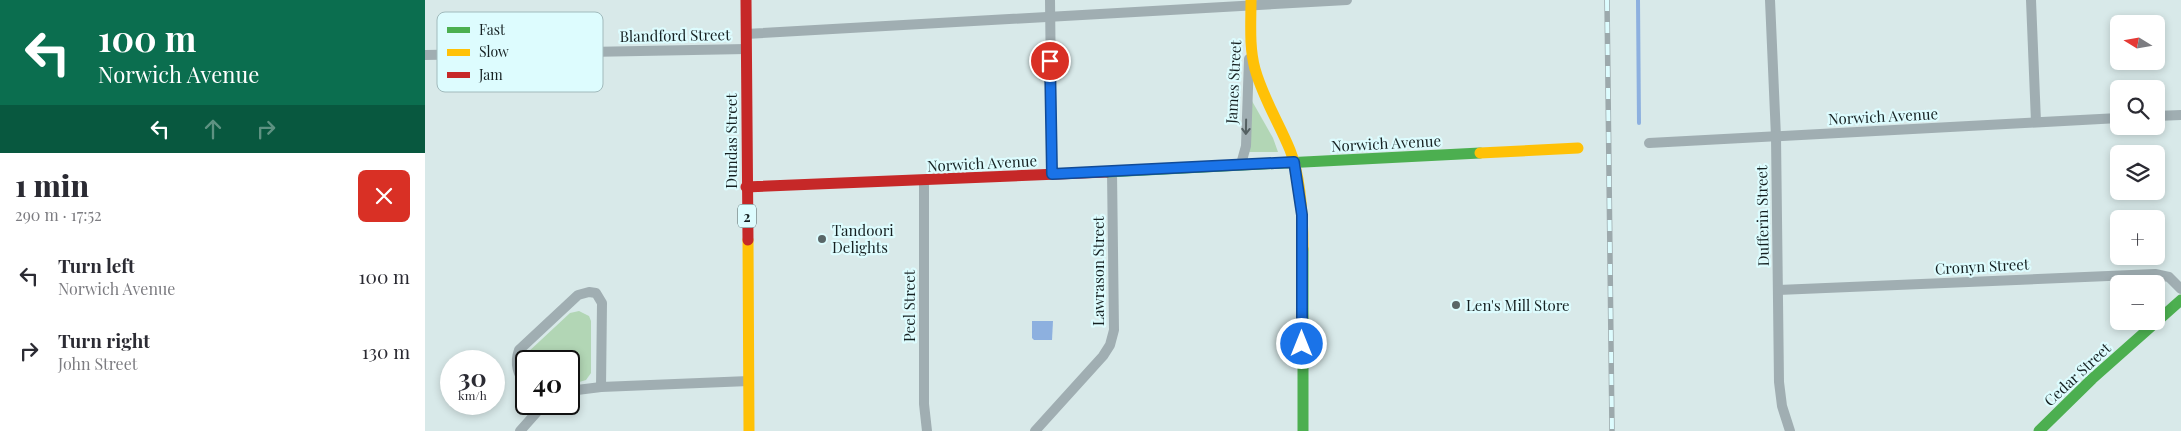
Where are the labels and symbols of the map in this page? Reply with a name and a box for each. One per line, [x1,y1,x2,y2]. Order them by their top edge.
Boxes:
legend [437,12,603,92]
north arrow [2110,15,2165,70]
text: Fast [479,20,506,39]
street label: Blandford Street [619,24,731,46]
street label: James Street [1221,39,1245,125]
pin [1029,40,1071,82]
text: Slow [479,42,509,61]
text: Jam [478,65,503,84]
street label: Dundas Street [721,93,741,189]
street label: Norwich Avenue [1828,103,1938,129]
one-way arrow [1241,118,1251,134]
street label: Norwich Avenue [1331,130,1441,156]
street label: Norwich Avenue [927,150,1037,176]
street label: Dufferin Street [1751,165,1773,267]
road number: 2 [738,205,756,228]
street label: Lawrason Street [1088,215,1108,326]
place label: Tandoori Delights [832,220,894,257]
marker: Tandoori Delights [816,233,828,245]
street label: Cronyn Street [1934,254,2030,278]
street label: Peel Street [899,269,919,342]
place label: Len's Mill Store [1466,295,1570,315]
marker: Len's Mill Store [1450,299,1462,311]
position arrow [1275,317,1327,369]
street label: Cedar Street [2039,337,2115,410]
speed limit sign: 40 [515,350,580,415]

